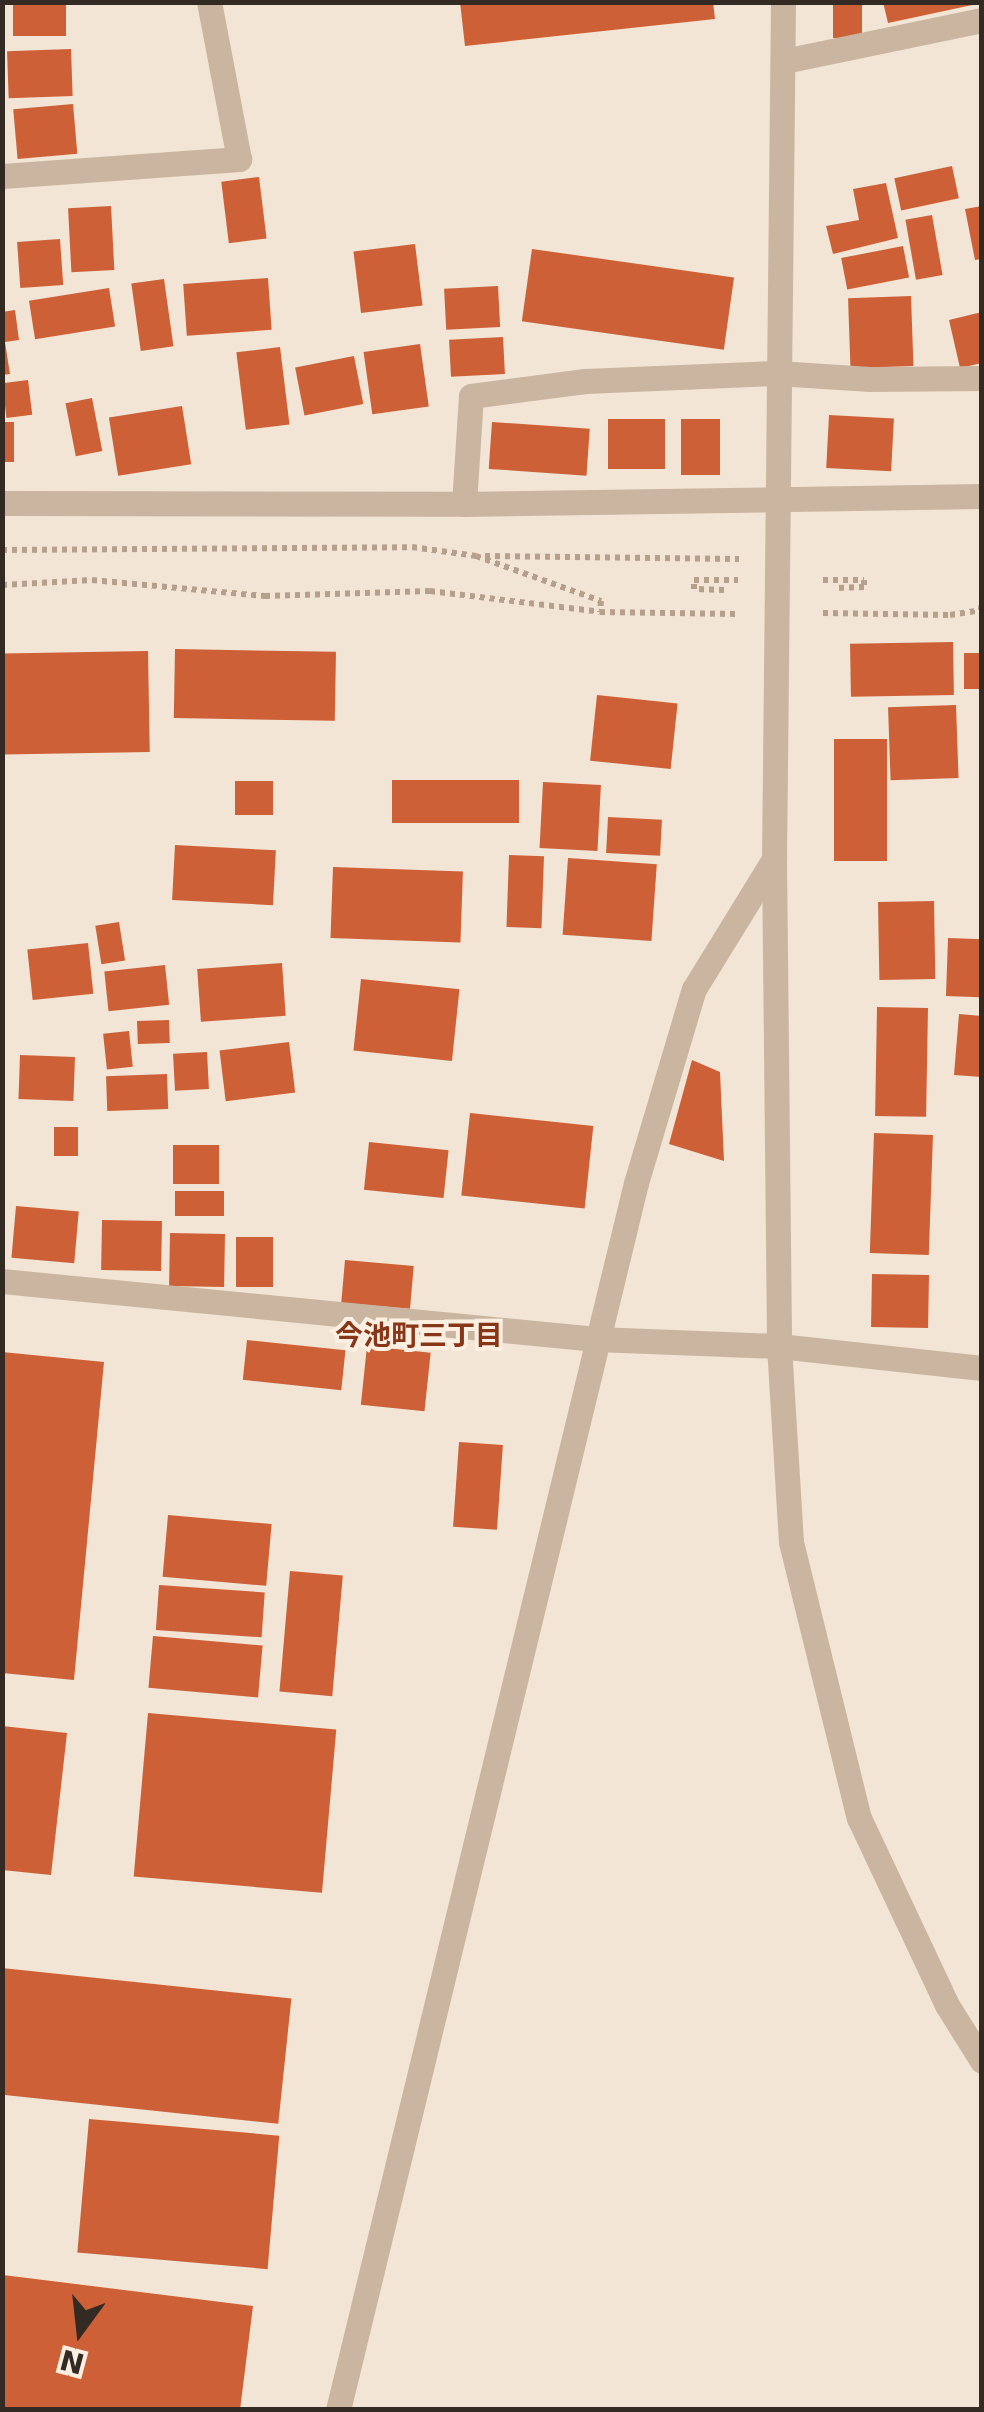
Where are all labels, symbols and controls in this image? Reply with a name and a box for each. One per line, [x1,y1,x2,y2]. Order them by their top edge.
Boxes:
district label: 今池町三丁目 [335,1319,503,1353]
north arrow [30,2282,130,2382]
text: N [57,2342,88,2380]

